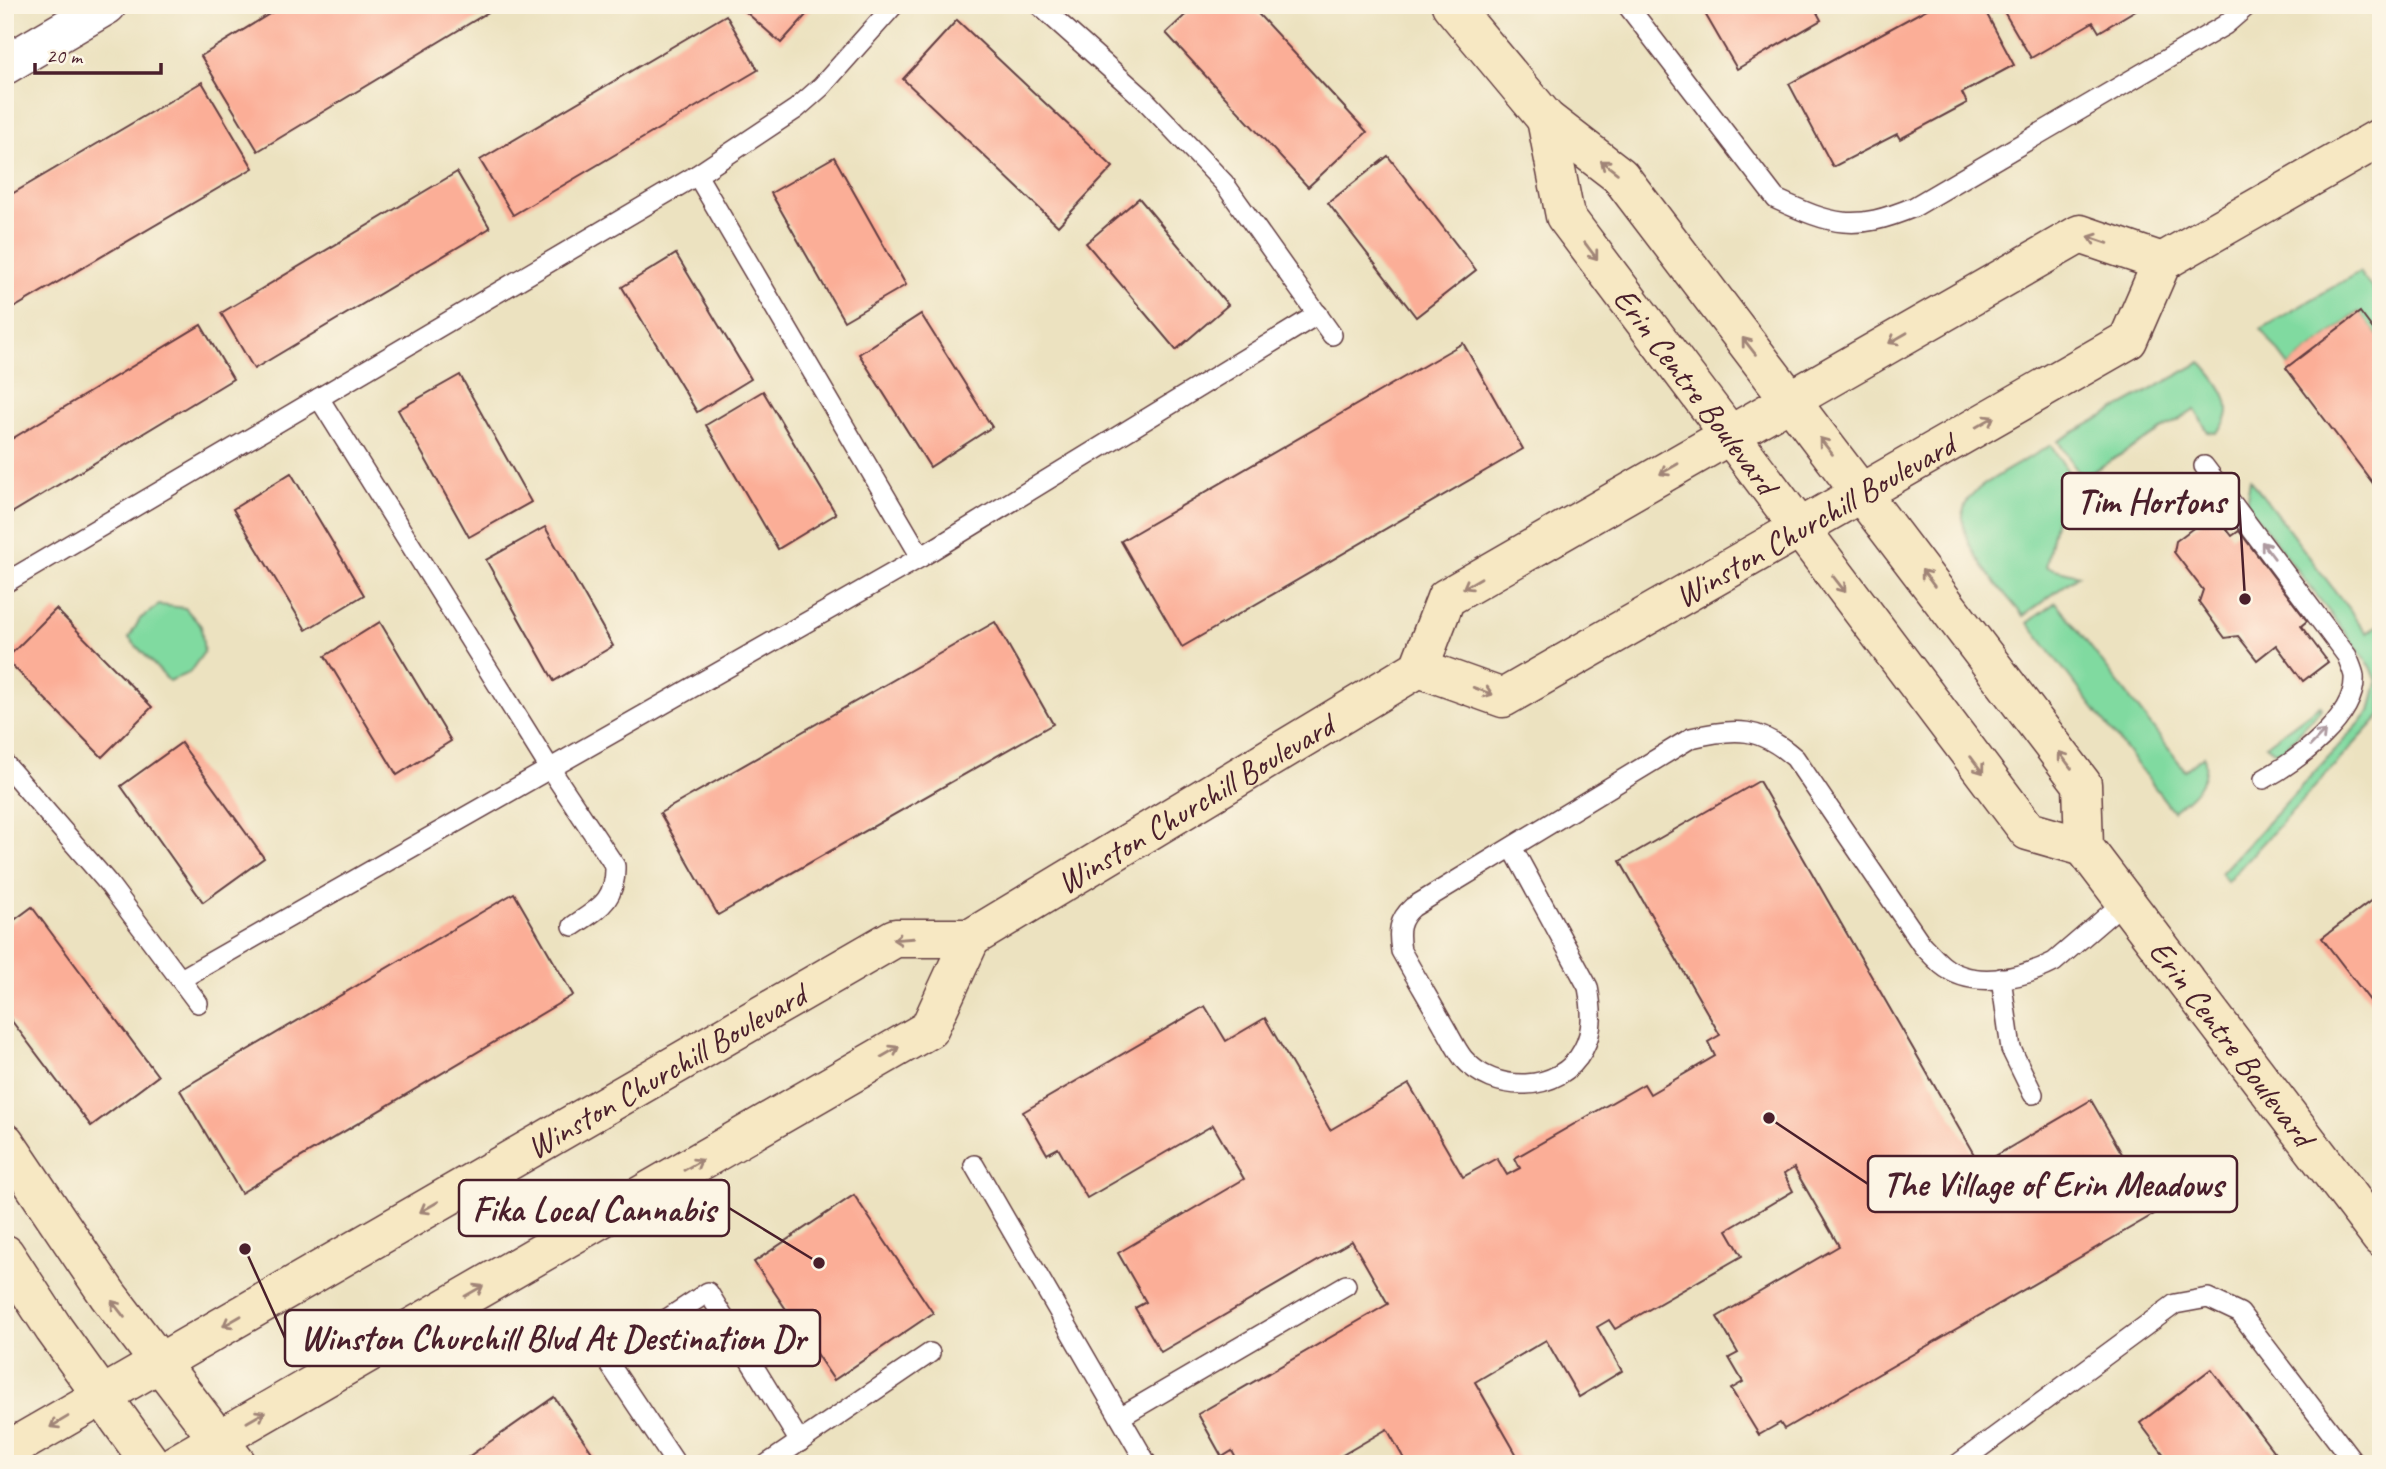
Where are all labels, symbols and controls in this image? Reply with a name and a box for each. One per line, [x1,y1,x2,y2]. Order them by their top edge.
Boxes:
scale bar [35,32,161,76]
text: 20 m [46,43,84,69]
one-way arrow [1600,160,1619,175]
one-way arrow [2087,233,2109,245]
one-way arrow [1583,241,1598,260]
street label: Erin Centre Boulevard [1604,279,1790,507]
one-way arrow [1889,331,1909,345]
one-way arrow [1741,338,1756,356]
one-way arrow [1975,414,1995,428]
street label: Winston Churchill Boulevard [1667,421,1967,617]
one-way arrow [1819,437,1834,456]
one-way arrow [1660,462,1680,476]
callout: Tim Hortons [2062,473,2239,529]
text: Tim Hortons [2076,479,2229,524]
one-way arrow [2260,541,2275,560]
one-way arrow [1921,569,1935,588]
one-way arrow [1832,574,1847,593]
one-way arrow [1463,576,1483,590]
one-way arrow [1472,686,1494,698]
street label: Winston Churchill Boulevard [1049,702,1346,903]
one-way arrow [2310,730,2327,747]
one-way arrow [2057,751,2072,770]
one-way arrow [1970,755,1985,773]
street label: Erin Centre Boulevard [2140,931,2327,1159]
one-way arrow [892,933,915,946]
street label: Winston Churchill Boulevard [519,972,818,1168]
one-way arrow [879,1045,899,1059]
callout: The Village of Erin Meadows [1868,1156,2237,1212]
one-way arrow [682,1158,702,1172]
text: The Village of Erin Meadows [1883,1162,2227,1207]
callout: Fika Local Cannabis [459,1180,729,1236]
text: Fika Local Cannabis [473,1187,719,1232]
one-way arrow [420,1200,440,1214]
one-way arrow [464,1284,484,1298]
one-way arrow [111,1300,126,1319]
callout: Winston Churchill Blvd At Destination Dr [285,1310,820,1366]
one-way arrow [223,1314,243,1328]
text: Winston Churchill Blvd At Destination Dr [301,1316,809,1361]
one-way arrow [245,1410,266,1423]
one-way arrow [49,1415,69,1429]

